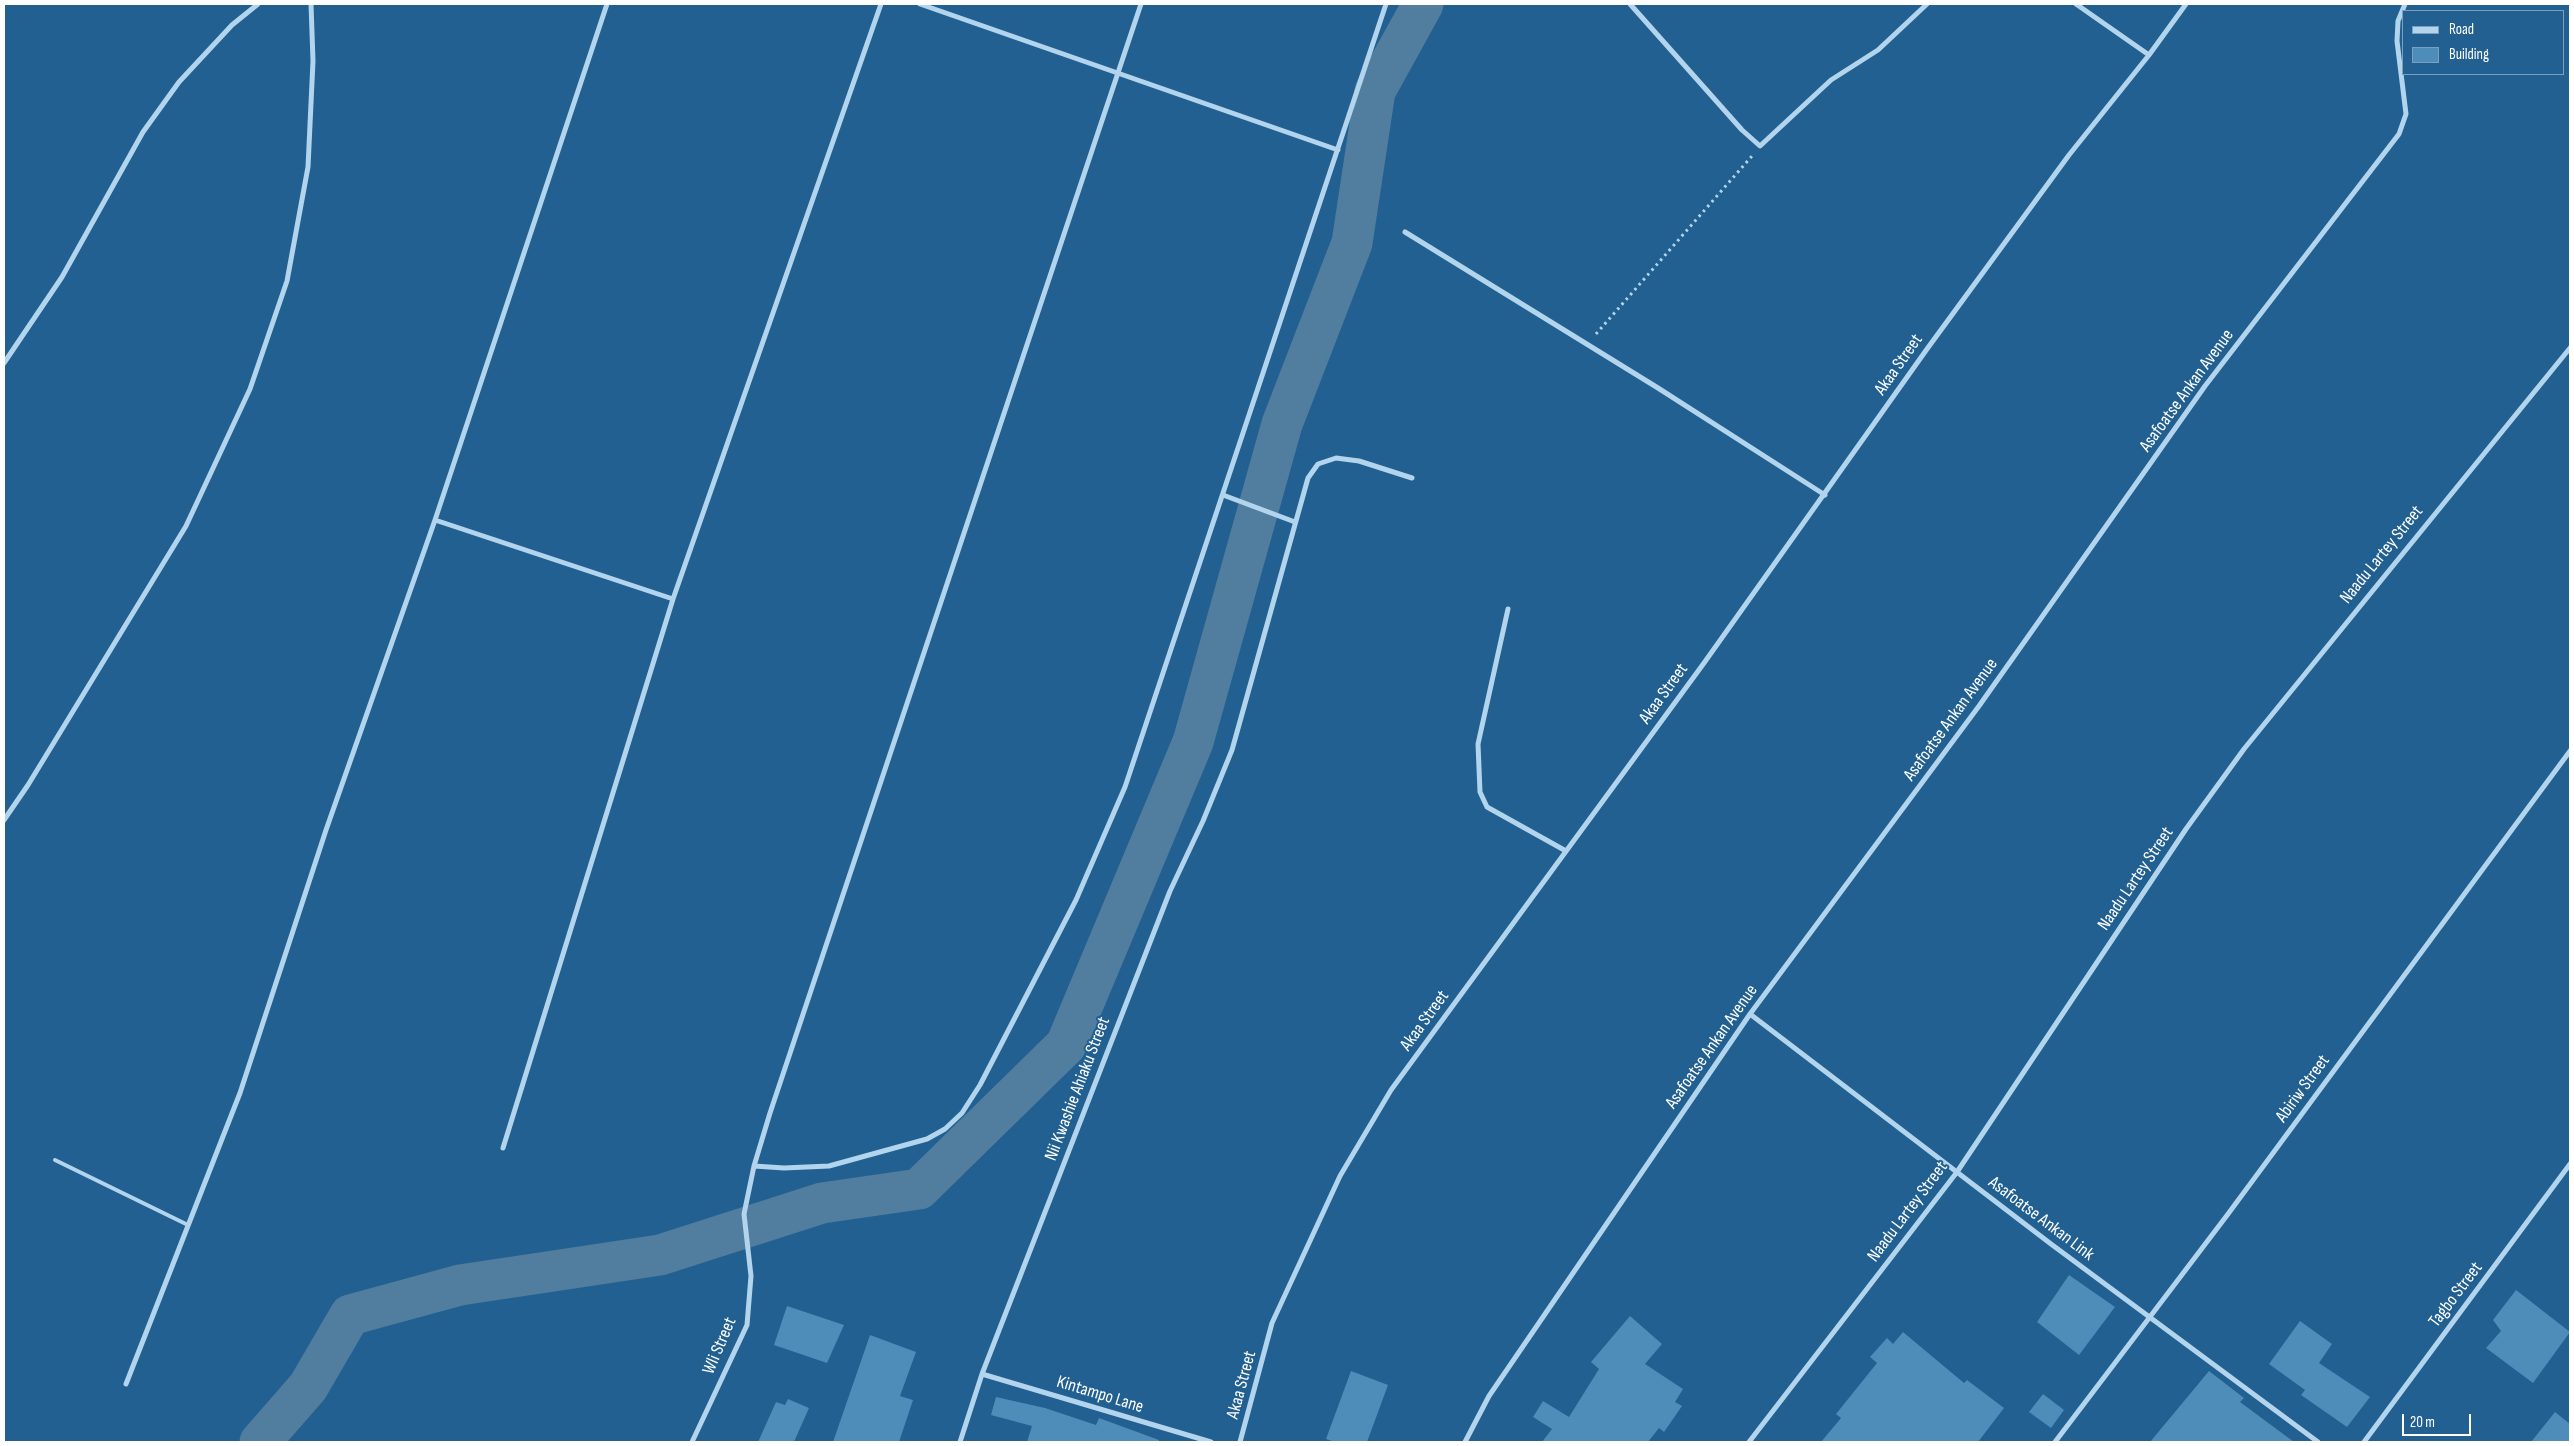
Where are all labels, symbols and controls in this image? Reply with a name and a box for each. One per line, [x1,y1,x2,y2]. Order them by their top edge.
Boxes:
legend [2402,10,2564,75]
text: Road [2449,20,2474,39]
text: Building [2449,45,2489,64]
street label: Asafoatse Ankan Avenue [2135,325,2239,457]
street label: Akaa Street [1870,330,1928,400]
street label: Naadu Lartey Street [2336,502,2428,608]
street label: Asafoatse Ankan Avenue [1899,654,2003,786]
street label: Akaa Street [1635,660,1693,728]
street label: Naadu Lartey Street [2093,823,2179,935]
street label: Asafoatse Ankan Avenue [1661,981,1763,1113]
street label: Akaa Street [1396,987,1454,1055]
street label: Nii Kwashie Ahiaku Street [1041,1014,1115,1164]
street label: Abiriw Street [2271,1051,2335,1127]
street label: Naadu Lartey Street [1863,1158,1953,1266]
street label: Asafoatse Ankan Link [1984,1172,2098,1266]
street label: Tagbo Street [2425,1258,2487,1332]
street label: Wli Street [698,1314,742,1378]
street label: Akaa Street [1223,1349,1261,1421]
street label: Kintampo Lane [1054,1372,1146,1418]
scale bar [2404,1404,2473,1436]
text: 20 m [2410,1413,2435,1432]

